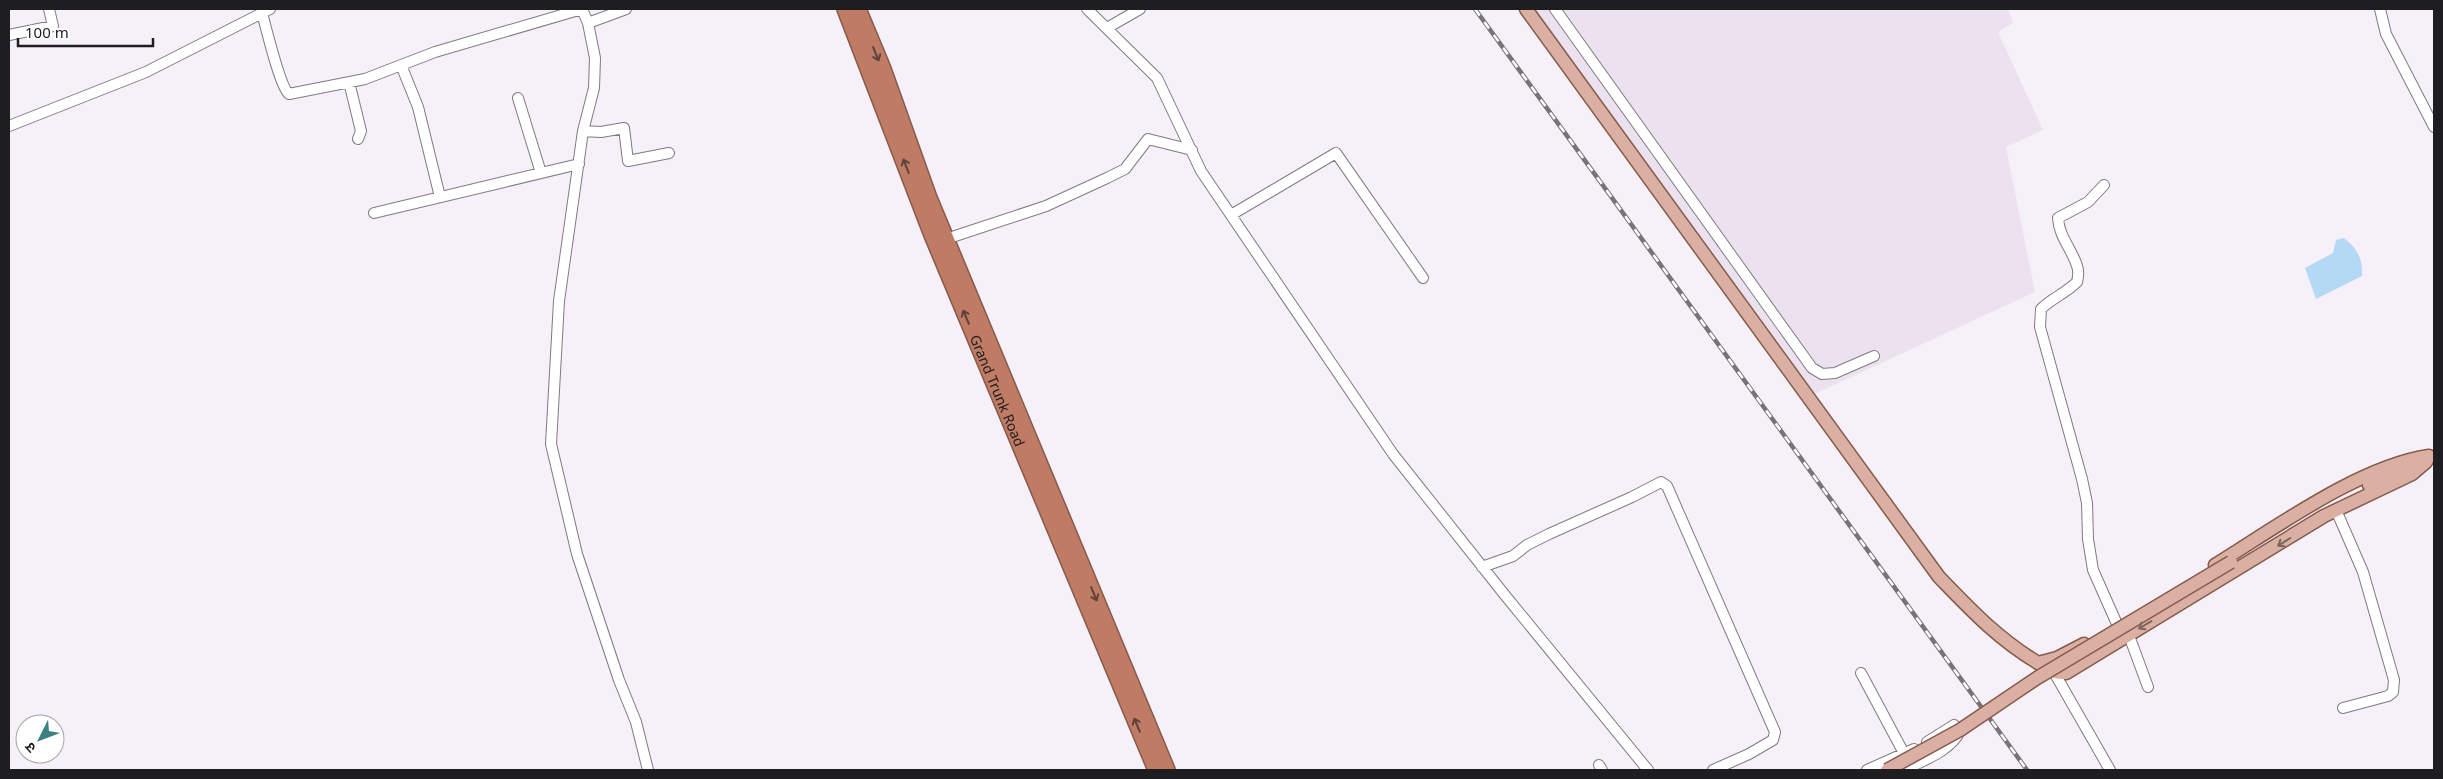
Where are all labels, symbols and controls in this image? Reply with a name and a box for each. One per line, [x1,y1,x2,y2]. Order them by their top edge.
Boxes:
scale bar [18,15,152,47]
text: 100 m [25,22,69,42]
one-way arrow [872,46,882,61]
one-way arrow [900,159,910,174]
one-way arrow [961,310,971,325]
street label: Grand Trunk Road [966,332,1030,449]
one-way arrow [2277,537,2291,547]
one-way arrow [1090,586,1099,601]
one-way arrow [2138,621,2152,631]
north arrow [15,714,65,764]
one-way arrow [1131,718,1141,733]
text: उ [20,738,40,757]

